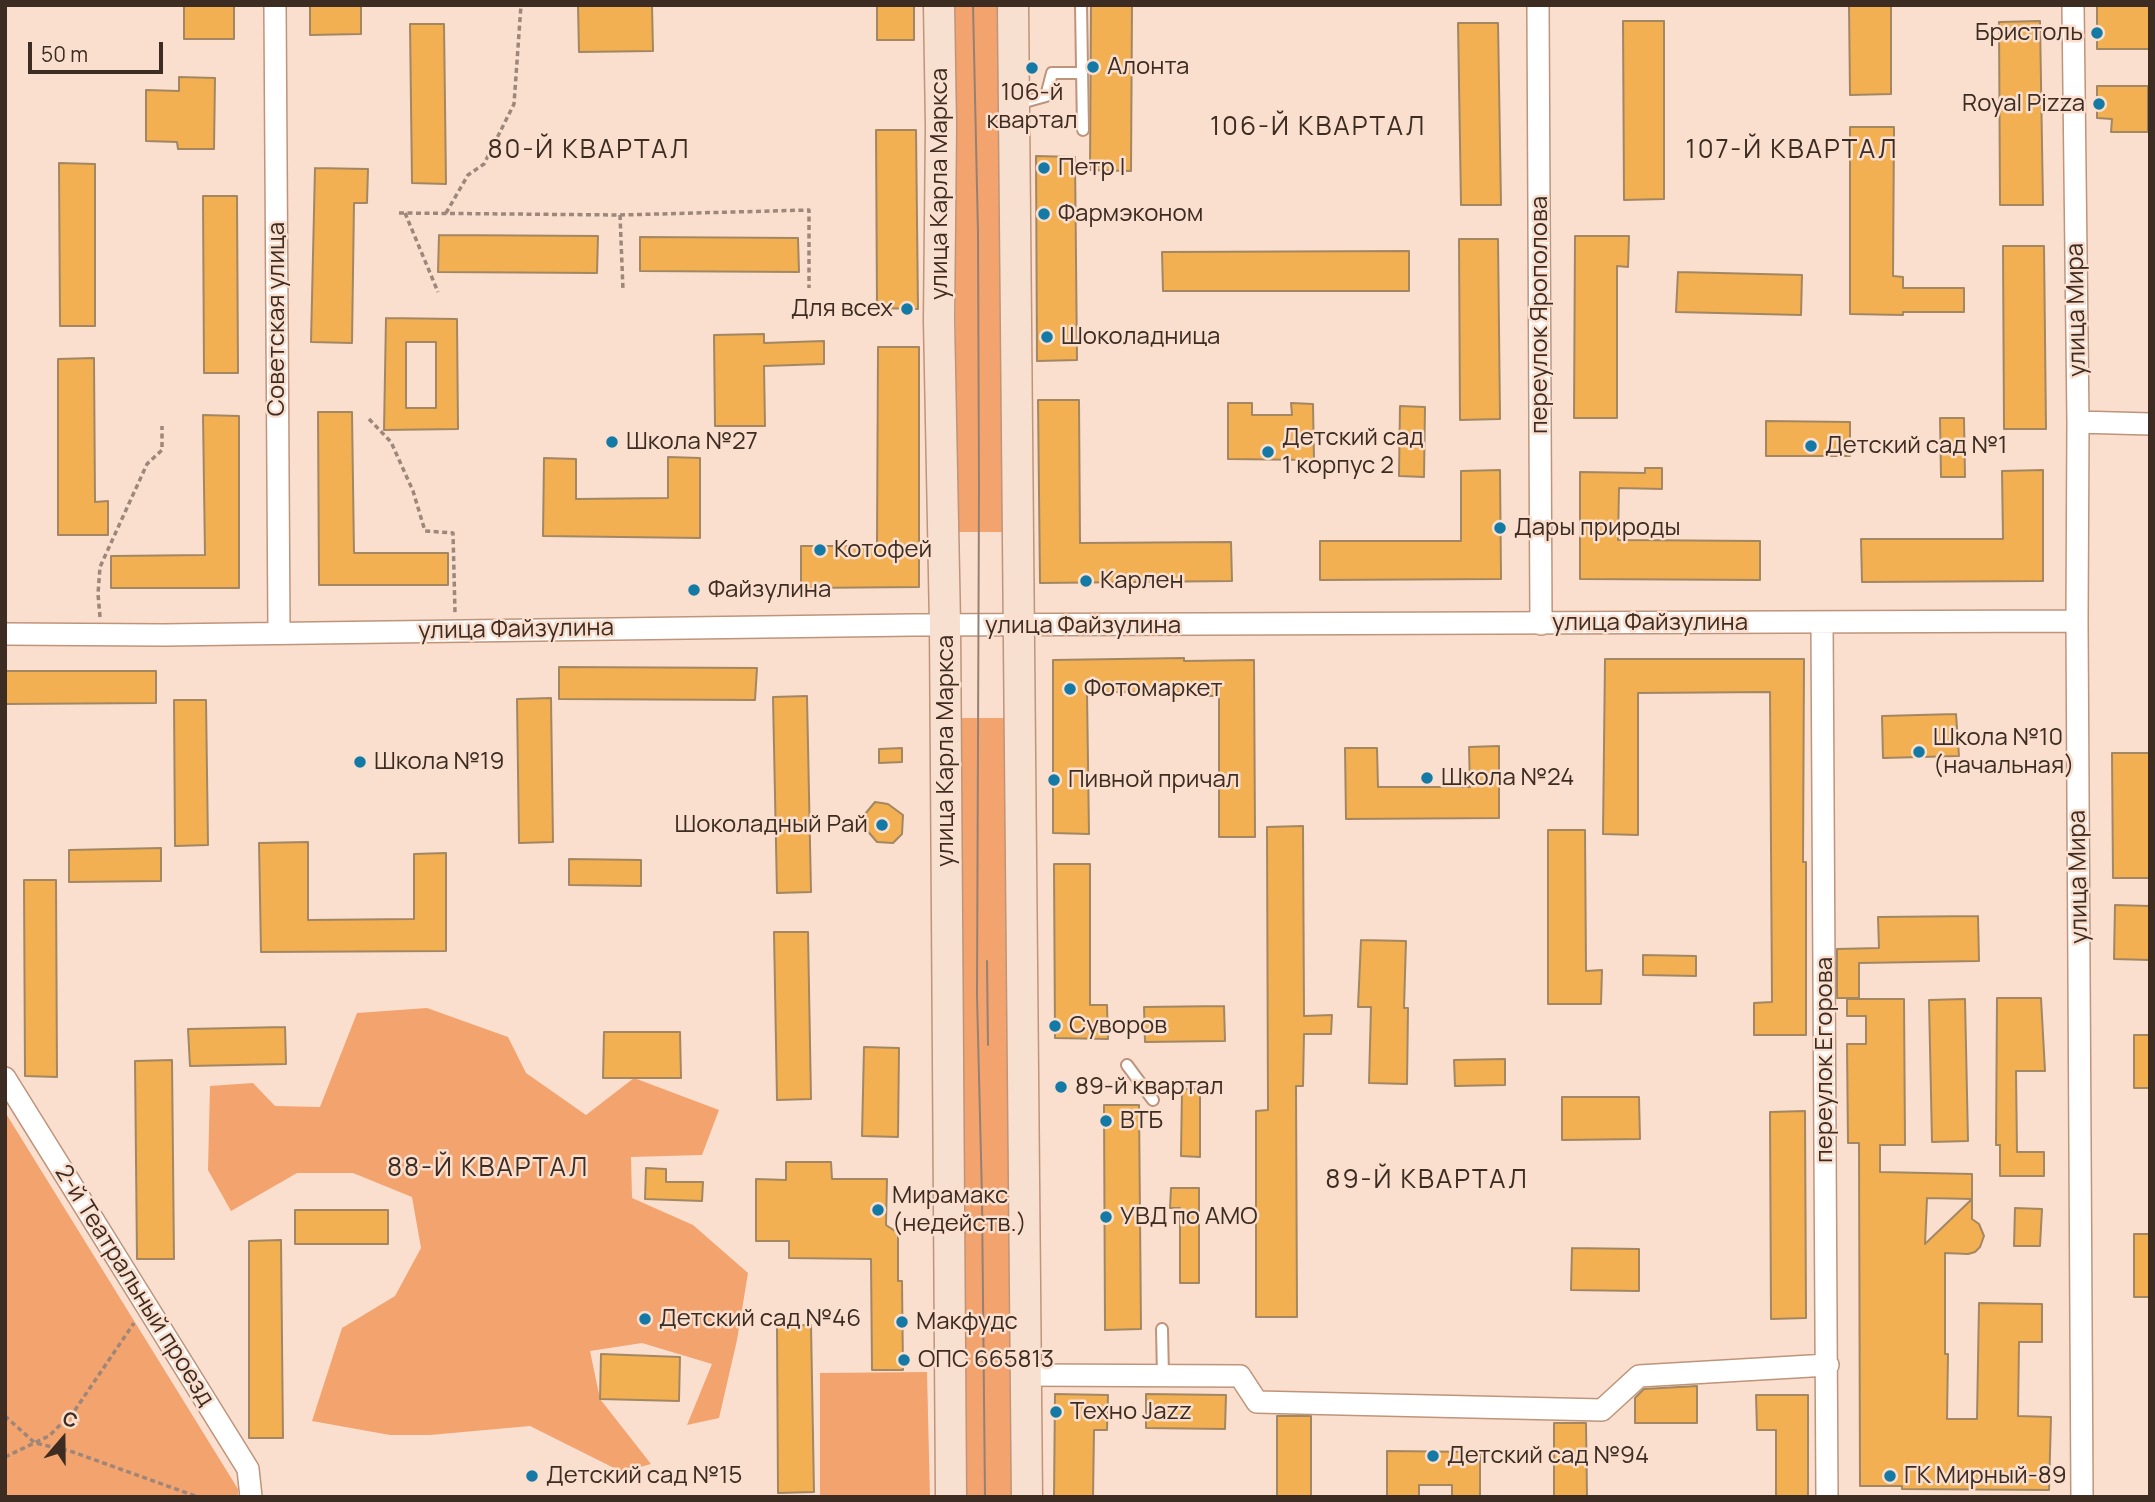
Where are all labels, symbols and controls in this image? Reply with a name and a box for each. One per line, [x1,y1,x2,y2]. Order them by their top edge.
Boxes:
place label: Бристоль [1975,19,2083,47]
marker: Бристоль [2089,25,2105,41]
scale bar [32,28,166,72]
text: 50 m [41,40,88,68]
place label: Алонта [1107,53,1189,81]
marker: Алонта [1085,59,1101,75]
marker: 106-й квартал [1024,60,1040,76]
street label: улица Карла Маркса [926,68,954,300]
place label: 106-й квартал [986,79,1078,135]
place label: Royal Pizza [1962,90,2085,118]
marker: Royal Pizza [2091,96,2107,112]
district label: 106-Й КВАРТАЛ [1212,112,1424,144]
district label: 80-Й КВАРТАЛ [489,135,689,167]
district label: 107-Й КВАРТАЛ [1687,135,1897,167]
place label: Петр I [1058,154,1125,182]
marker: Петр I [1036,160,1052,176]
street label: переулок Ярополова [1526,196,1554,434]
place label: Фармэконом [1058,200,1203,228]
marker: Фармэконом [1036,206,1052,222]
street label: Советская улица [263,222,291,416]
street label: улица Мира [2061,243,2093,377]
place label: Для всех [791,295,893,323]
marker: Для всех [899,301,915,317]
place label: Шоколадница [1061,323,1220,351]
marker: Шоколадница [1039,329,1055,345]
place label: Детский сад 1 корпус 2 [1282,424,1424,480]
place label: Школа №27 [626,428,758,456]
place label: Детский сад №1 [1825,432,2007,460]
marker: Школа №27 [604,434,620,450]
marker: Детский сад №1 [1803,438,1819,454]
marker: Детский сад 1 корпус 2 [1260,444,1276,460]
place label: Дары природы [1514,514,1680,542]
marker: Дары природы [1492,520,1508,536]
place label: Котофей [834,536,932,564]
marker: Котофей [812,542,828,558]
place label: Карлен [1100,567,1184,595]
marker: Карлен [1078,573,1094,589]
place label: Файзулина [708,576,831,604]
marker: Файзулина [686,582,702,598]
street label: улица Файзулина [1552,609,1748,637]
street label: улица Файзулина [985,612,1181,640]
street label: улица Файзулина [418,614,614,646]
street label: улица Карла Маркса [932,635,960,867]
place label: Фотомаркет [1084,675,1223,703]
marker: Фотомаркет [1062,681,1078,697]
place label: Школа №10 (начальная) [1933,724,2074,780]
marker: Школа №10 (начальная) [1911,744,1927,760]
place label: Школа №19 [374,748,504,776]
marker: Школа №19 [352,754,368,770]
place label: Школа №24 [1441,764,1574,792]
place label: Пивной причал [1068,766,1240,794]
marker: Школа №24 [1419,770,1435,786]
marker: Пивной причал [1046,772,1062,788]
street label: улица Мира [2063,810,2095,944]
place label: Шоколадный Рай [674,811,868,839]
marker: Шоколадный Рай [874,817,890,833]
street label: переулок Егорова [1811,957,1839,1163]
place label: Суворов [1069,1012,1167,1040]
marker: Суворов [1047,1018,1063,1034]
place label: 89-й квартал [1075,1073,1223,1101]
marker: 89-й квартал [1053,1079,1069,1095]
place label: ВТБ [1120,1107,1163,1135]
marker: ВТБ [1098,1113,1114,1129]
district label: 88-Й КВАРТАЛ [388,1153,588,1185]
street label: 2-й Театральный проезд [48,1160,220,1412]
district label: 89-Й КВАРТАЛ [1327,1165,1527,1197]
place label: Мирамакс (недейств.) [892,1182,1027,1238]
marker: Мирамакс (недейств.) [870,1202,886,1218]
place label: УВД по АМО [1120,1203,1258,1231]
marker: УВД по АМО [1098,1209,1114,1225]
place label: Детский сад №46 [659,1305,861,1333]
place label: Макфудс [916,1308,1018,1336]
marker: Детский сад №46 [637,1311,653,1327]
marker: Макфудс [894,1314,910,1330]
place label: ОПС 665813 [918,1346,1054,1374]
marker: ОПС 665813 [896,1352,912,1368]
place label: Техно Jazz [1070,1398,1192,1426]
north arrow [28,1404,98,1474]
marker: Техно Jazz [1048,1404,1064,1420]
text: С [59,1405,81,1434]
place label: Детский сад №94 [1447,1442,1649,1470]
marker: Детский сад №94 [1425,1448,1441,1464]
place label: Детский сад №15 [546,1462,742,1490]
place label: ГК Мирный-89 [1904,1462,2067,1490]
marker: Детский сад №15 [524,1468,540,1484]
marker: ГК Мирный-89 [1882,1468,1898,1484]

